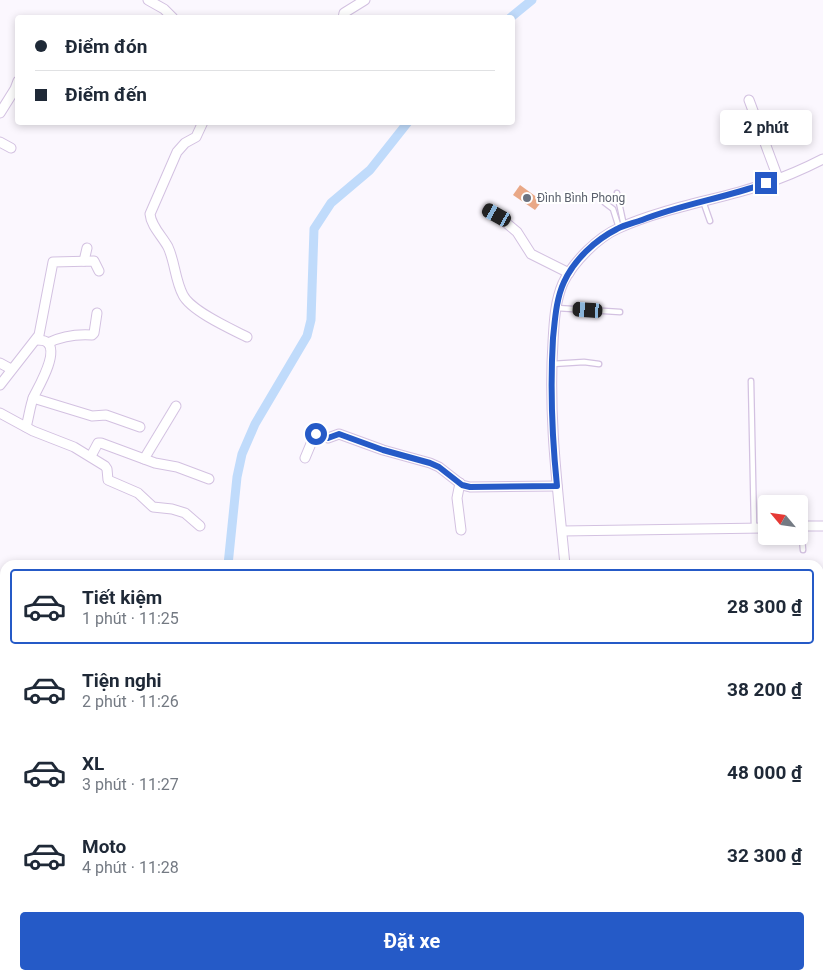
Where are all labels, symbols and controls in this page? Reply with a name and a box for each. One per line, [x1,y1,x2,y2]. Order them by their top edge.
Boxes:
text: Điểm đón [65,35,147,58]
text: Điểm đến [65,83,147,106]
callout: 2 phút [720,110,812,146]
text: 2 phút [743,118,789,137]
route end [755,172,777,194]
place label: Đình Bình Phong [537,191,625,205]
marker: Đình Bình Phong [521,192,533,204]
car [480,201,513,229]
car [572,301,603,319]
route start [305,423,327,445]
north arrow [758,495,808,545]
map controls [758,495,808,545]
icon: car [22,584,67,629]
text: Tiết kiệm [82,586,162,609]
text: 28 300 ₫ [727,595,802,618]
text: 1 phút · 11:25 [82,609,179,628]
icon: car [22,667,67,712]
text: Tiện nghi [82,669,162,692]
text: 38 200 ₫ [727,678,802,701]
text: 2 phút · 11:26 [82,692,179,711]
icon: car [22,750,67,795]
text: XL [82,752,104,775]
text: 48 000 ₫ [727,761,802,784]
text: 3 phút · 11:27 [82,775,179,794]
icon: car [22,833,67,878]
text: Moto [82,835,126,858]
text: 32 300 ₫ [727,844,802,867]
text: 4 phút · 11:28 [82,858,179,877]
button: Đặt xe [20,912,804,970]

